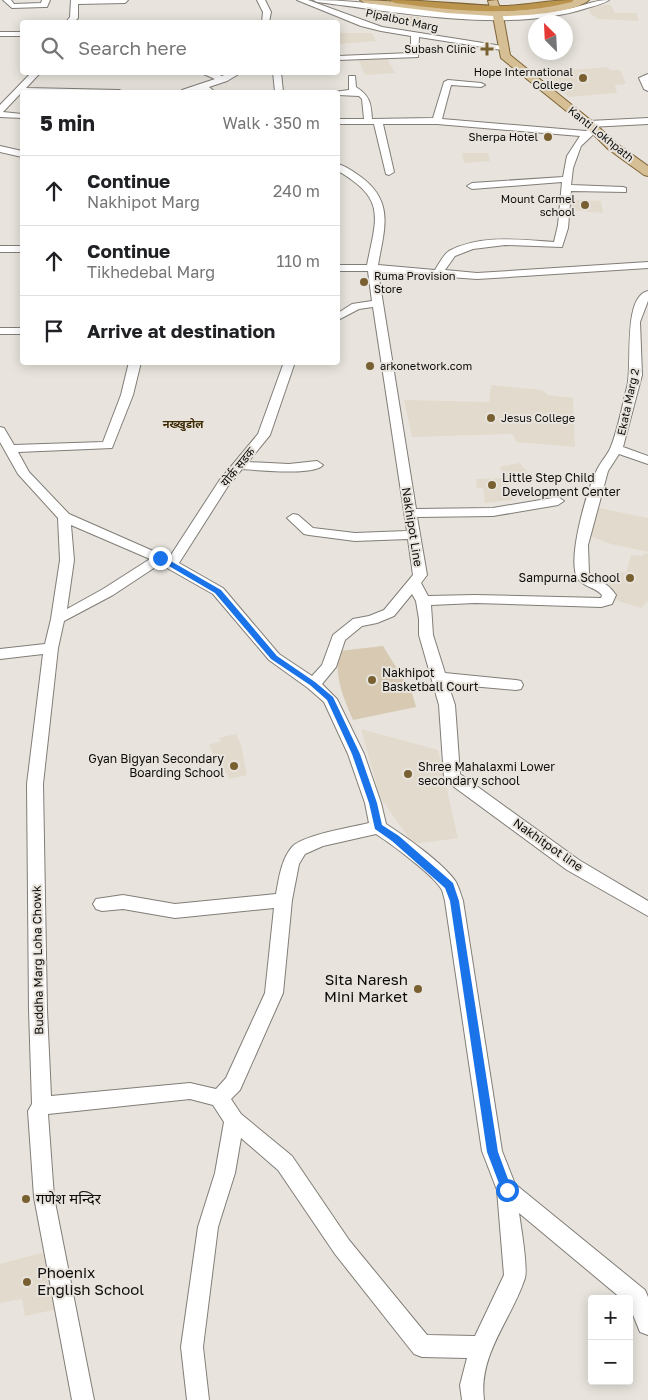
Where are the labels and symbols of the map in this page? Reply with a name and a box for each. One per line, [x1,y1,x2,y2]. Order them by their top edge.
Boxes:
street label: Pipalbot Marg [365,5,440,34]
north arrow [528,15,573,60]
place label: Subash Clinic [404,42,476,55]
marker: Subash Clinic [480,42,494,56]
place label: Hope International College [474,65,573,91]
marker: Hope International College [577,72,589,84]
street label: Kanti Lokhpath [566,103,637,164]
place label: Sherpa Hotel [469,130,538,143]
marker: Sherpa Hotel [542,131,554,143]
place label: Mount Carmel school [501,192,575,218]
marker: Mount Carmel school [579,199,591,211]
place label: Ruma Provision Store [374,269,456,295]
marker: Ruma Provision Store [358,276,370,288]
place label: arkonetwork.com [380,359,472,372]
marker: arkonetwork.com [364,360,376,372]
street label: Ekata Marg 2 [614,367,641,437]
place label: Jesus College [501,411,575,424]
marker: Jesus College [485,412,497,424]
district label: नख्खुडोल [163,417,204,432]
street label: योर्क सडक [217,443,258,489]
place label: Little Step Child Development Center [502,470,621,499]
marker: Little Step Child Development Center [486,479,498,491]
street label: Nakhipot Line [399,486,426,568]
route end [149,547,172,570]
place label: Sampurna School [519,570,620,585]
marker: Sampurna School [624,572,636,584]
place label: Nakhipot Basketball Court [382,665,479,694]
marker: Nakhipot Basketball Court [366,674,378,686]
place label: Gyan Bigyan Secondary Boarding School [88,751,224,780]
place label: Shree Mahalaxmi Lower secondary school [418,759,555,788]
marker: Gyan Bigyan Secondary Boarding School [228,760,240,772]
marker: Shree Mahalaxmi Lower secondary school [402,768,414,780]
street label: Nakhitpot line [510,815,586,874]
street label: Buddha Marg Loha Chowk [29,885,46,1035]
place label: Sita Naresh Mini Market [324,970,408,1005]
marker: Sita Naresh Mini Market [412,983,424,995]
route start [496,1179,519,1202]
place label: गणेश मन्दिर [36,1189,102,1207]
marker: गणेश मन्दिर [20,1193,32,1205]
place label: Phoenix English School [37,1263,144,1298]
marker: Phoenix English School [21,1276,33,1288]

